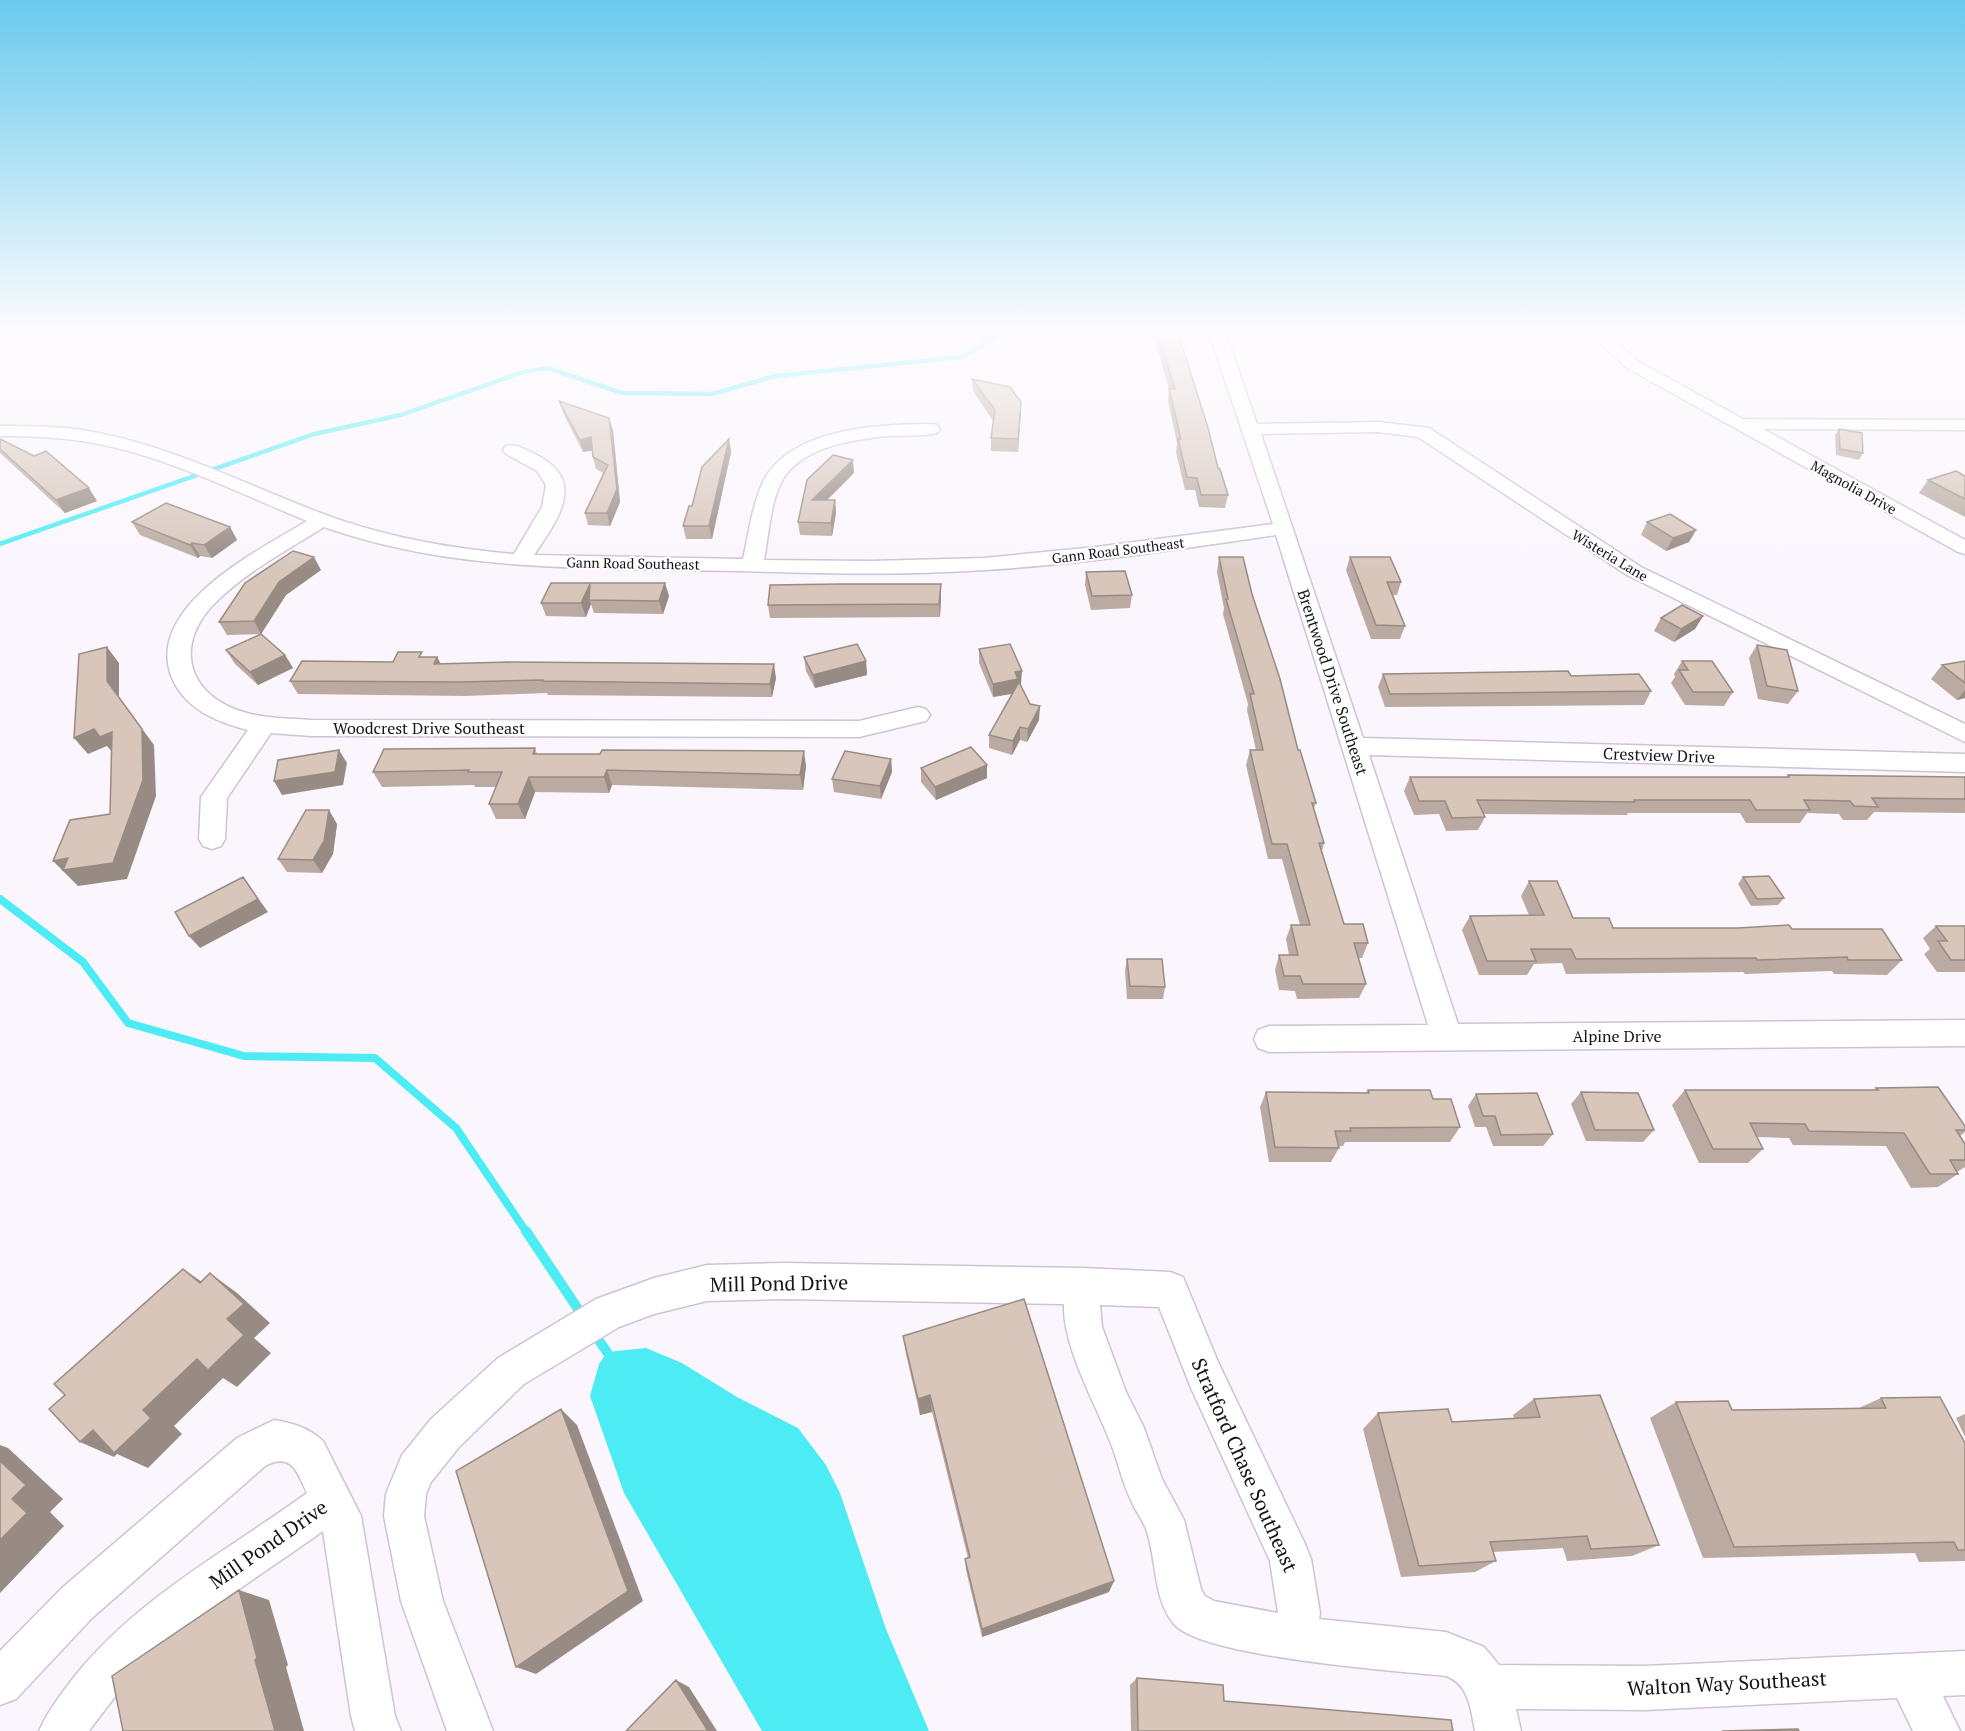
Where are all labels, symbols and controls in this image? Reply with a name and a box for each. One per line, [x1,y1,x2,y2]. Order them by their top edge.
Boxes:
street label: Magnolia Drive [1808,456,1900,518]
street label: Wisteria Lane [1568,525,1652,585]
street label: Gann Road Southeast [1051,532,1186,568]
street label: Gann Road Southeast [566,552,701,574]
street label: Brentwood Drive Southeast [1293,586,1374,778]
street label: Woodcrest Drive Southeast [333,717,525,739]
street label: Crestview Drive [1603,742,1715,768]
street label: Alpine Drive [1572,1025,1662,1047]
street label: Mill Pond Drive [710,1268,848,1298]
street label: Stratford Chase Southeast [1186,1354,1305,1577]
street label: Mill Pond Drive [204,1493,332,1595]
street label: Walton Way Southeast [1627,1664,1828,1702]

